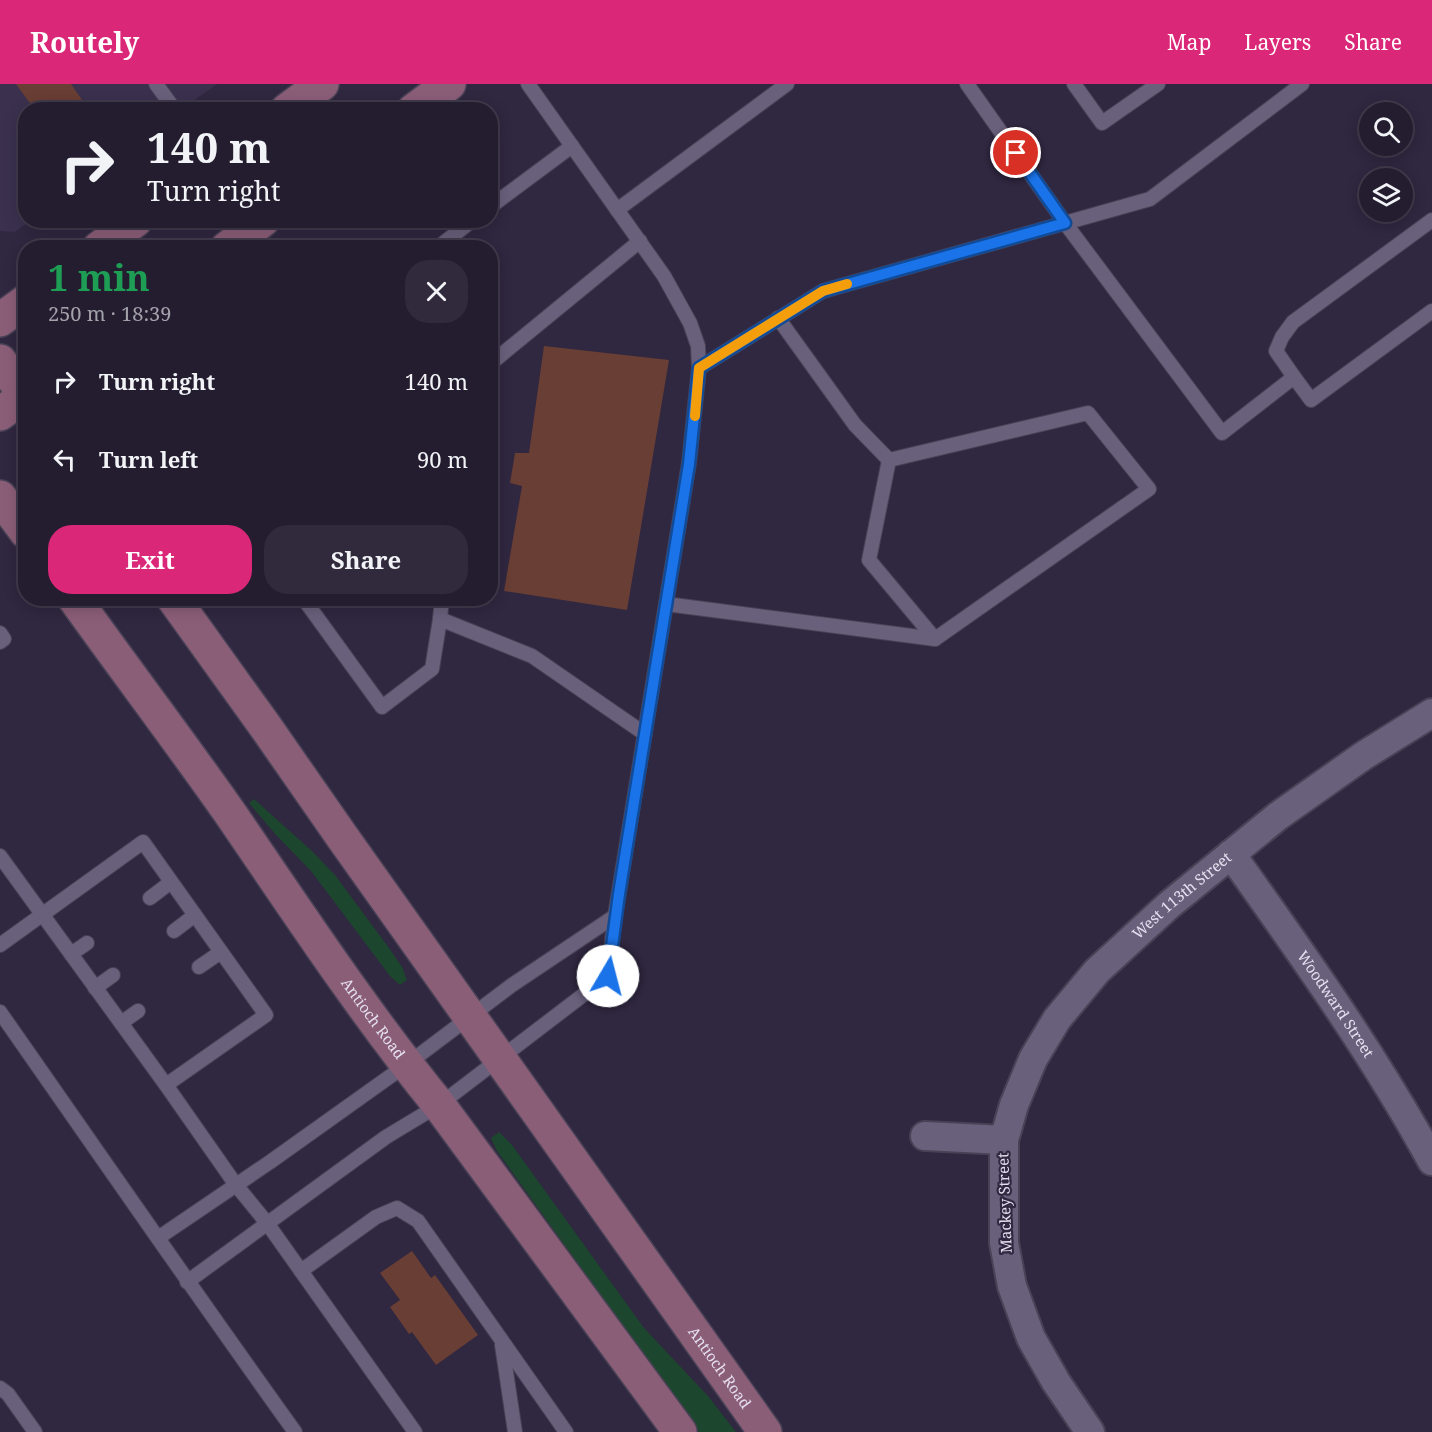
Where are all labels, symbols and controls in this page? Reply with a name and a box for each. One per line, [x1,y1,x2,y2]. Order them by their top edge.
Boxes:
text: Routely [30,23,139,61]
text: Map [1167,28,1211,56]
text: Layers [1244,28,1311,56]
text: Share [1344,28,1402,56]
map controls [1359,102,1413,222]
button: search [1359,102,1413,156]
text: 140 m [147,118,271,175]
icon: right [48,126,126,204]
pin [990,127,1041,178]
icon: arrive [999,136,1032,169]
button: layers [1359,168,1413,222]
text: Turn right [147,172,280,209]
text: 1 min [48,253,150,302]
button: close [405,260,468,323]
text: 250 m · 18:39 [48,300,171,327]
icon: right [48,365,81,398]
text: Turn right [99,366,215,396]
text: 140 m [405,366,468,396]
icon: left [48,443,81,476]
text: Turn left [99,444,198,474]
text: 90 m [417,444,468,474]
button: Exit [48,525,252,594]
button: Share [264,525,468,594]
street label: West 113th Street [1127,847,1235,943]
position arrow [576,944,640,1008]
street label: Woodward Street [1293,946,1379,1061]
street label: Antioch Road [337,973,410,1063]
street label: Mackey Street [992,1152,1016,1254]
street label: Antioch Road [684,1322,756,1412]

